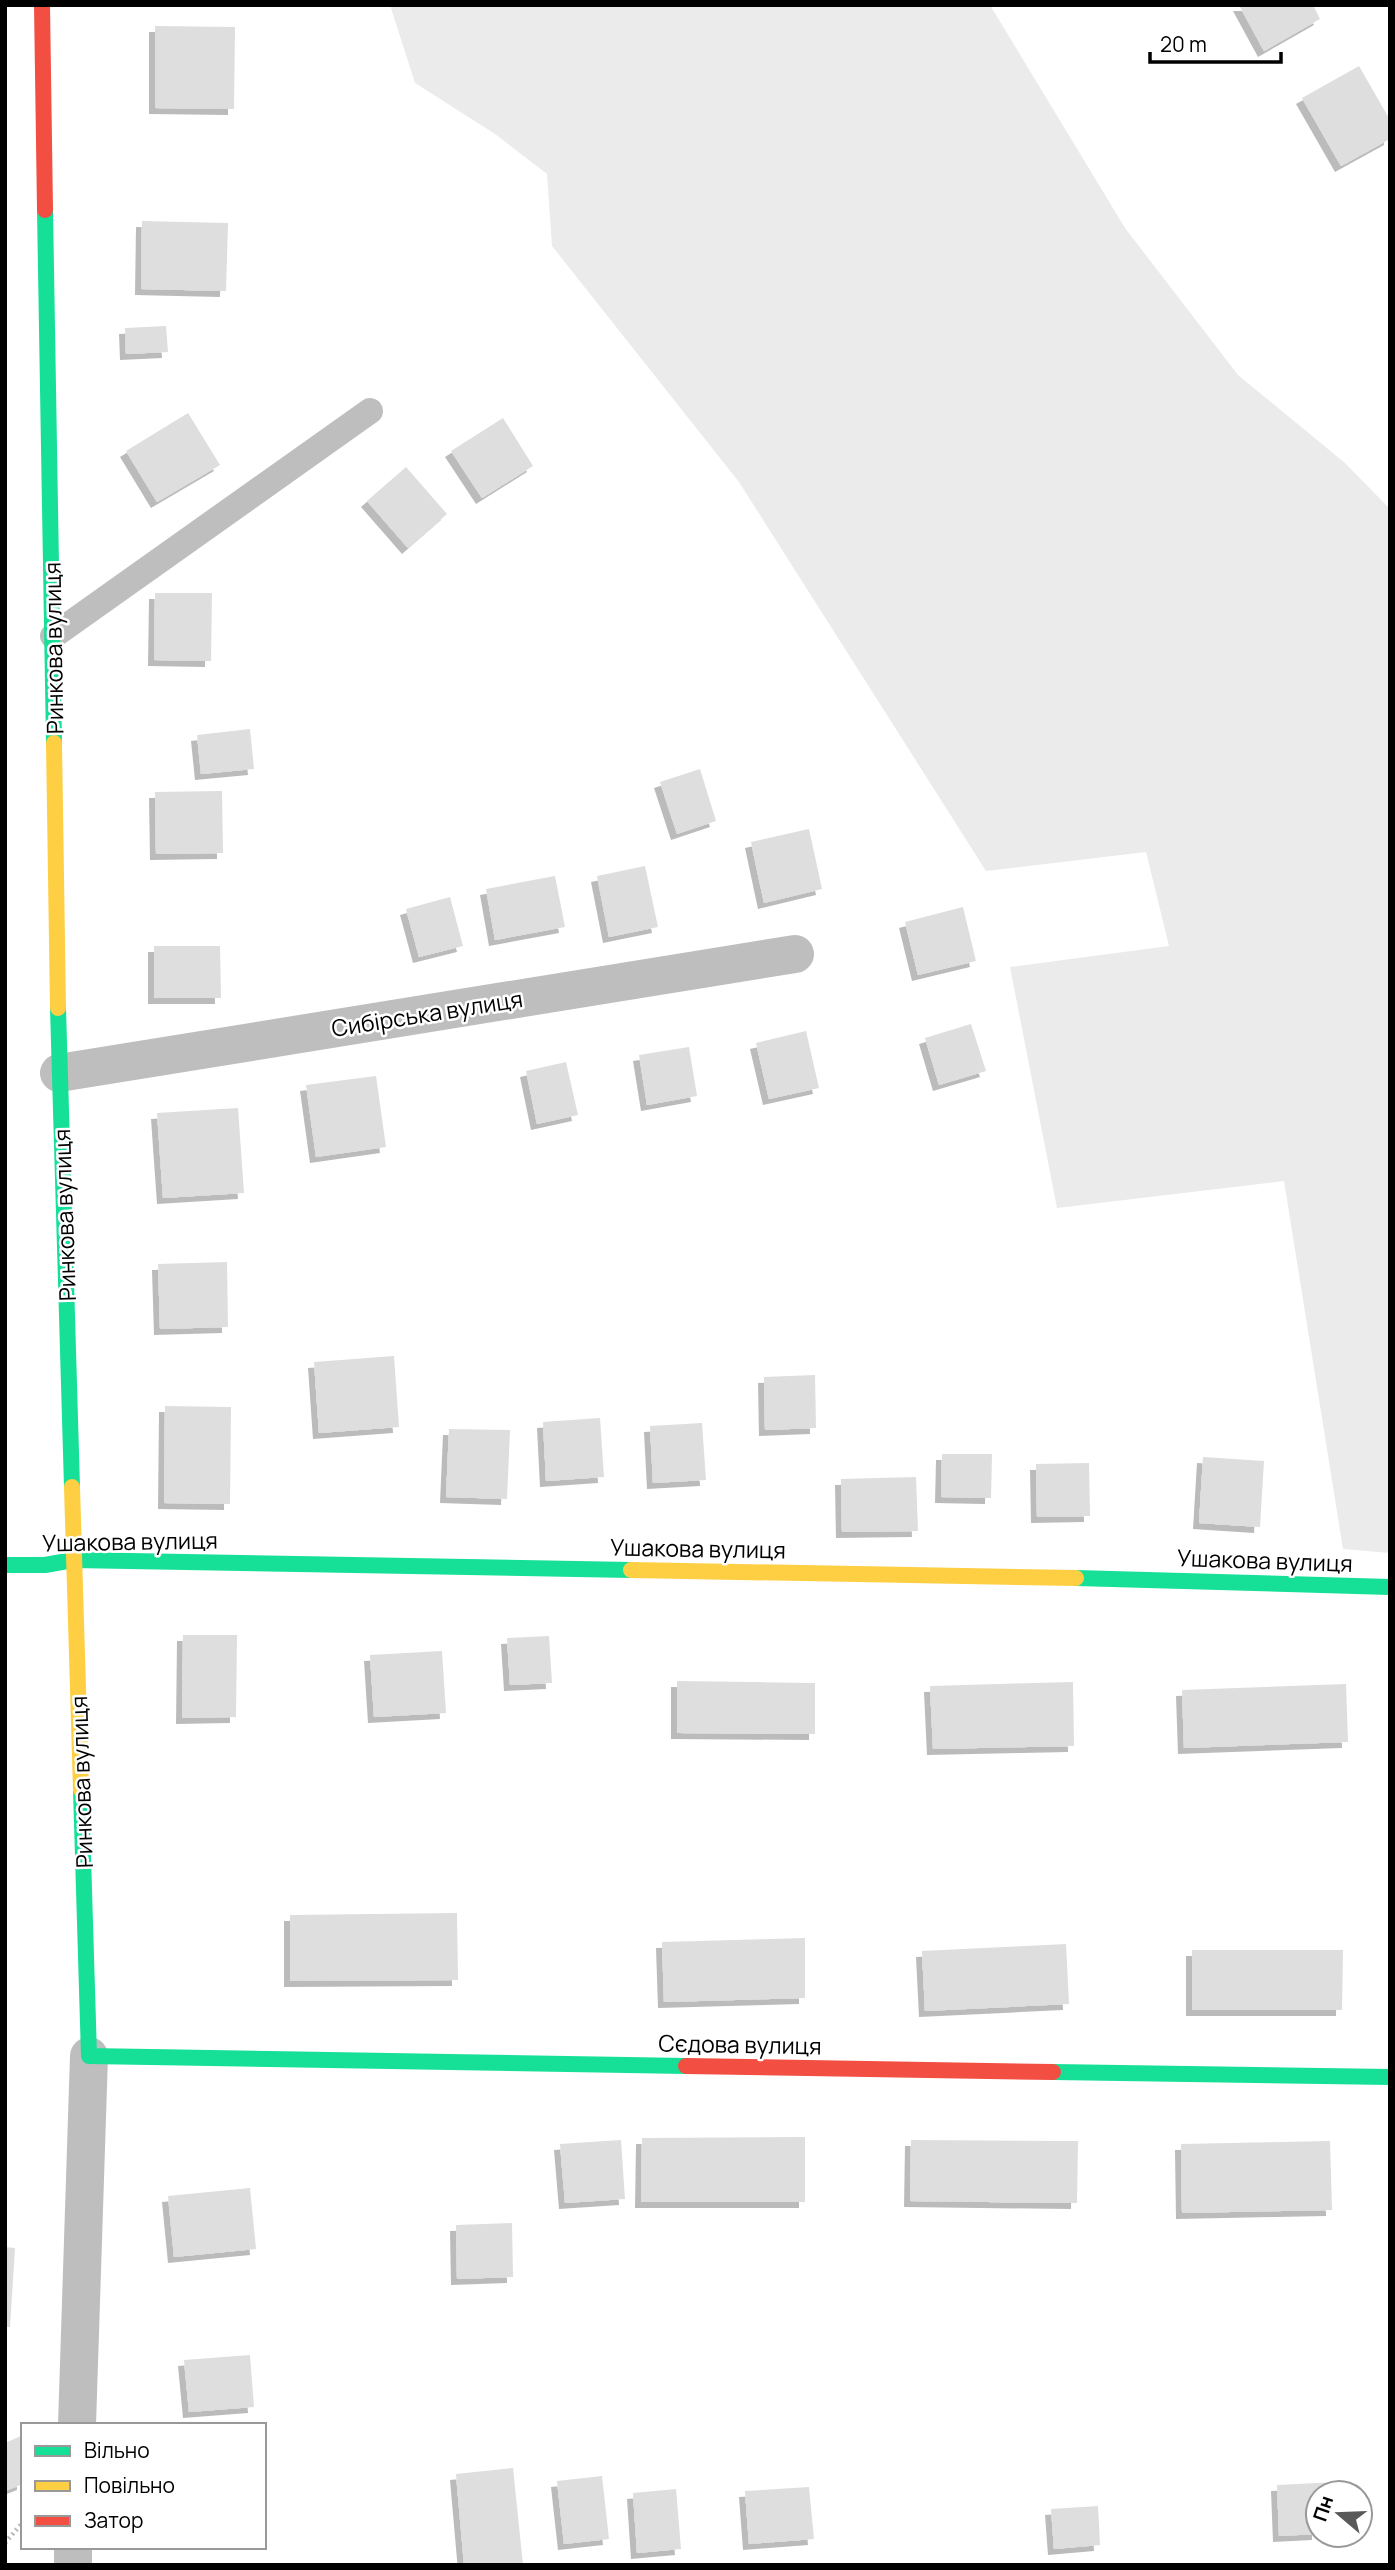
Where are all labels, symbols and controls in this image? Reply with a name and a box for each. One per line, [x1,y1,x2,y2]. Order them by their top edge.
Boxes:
scale bar [1150,21,1281,65]
text: 20 m [1160,30,1207,58]
street label: Ринкова вулиця [35,562,71,734]
street label: Сибірська вулиця [329,982,525,1044]
street label: Ринкова вулиця [45,1128,83,1302]
street label: Ушакова вулиця [42,1523,218,1559]
street label: Ушакова вулиця [610,1530,786,1566]
street label: Ушакова вулиця [1177,1541,1353,1579]
street label: Ринкова вулиця [62,1695,100,1869]
street label: Сєдова вулиця [658,2027,822,2061]
legend [21,2423,266,2549]
text: Вільно [84,2436,150,2464]
text: Повільно [84,2471,175,2499]
north arrow [1304,2479,1374,2549]
text: Пн [1306,2492,1339,2525]
text: Затор [84,2506,143,2534]

